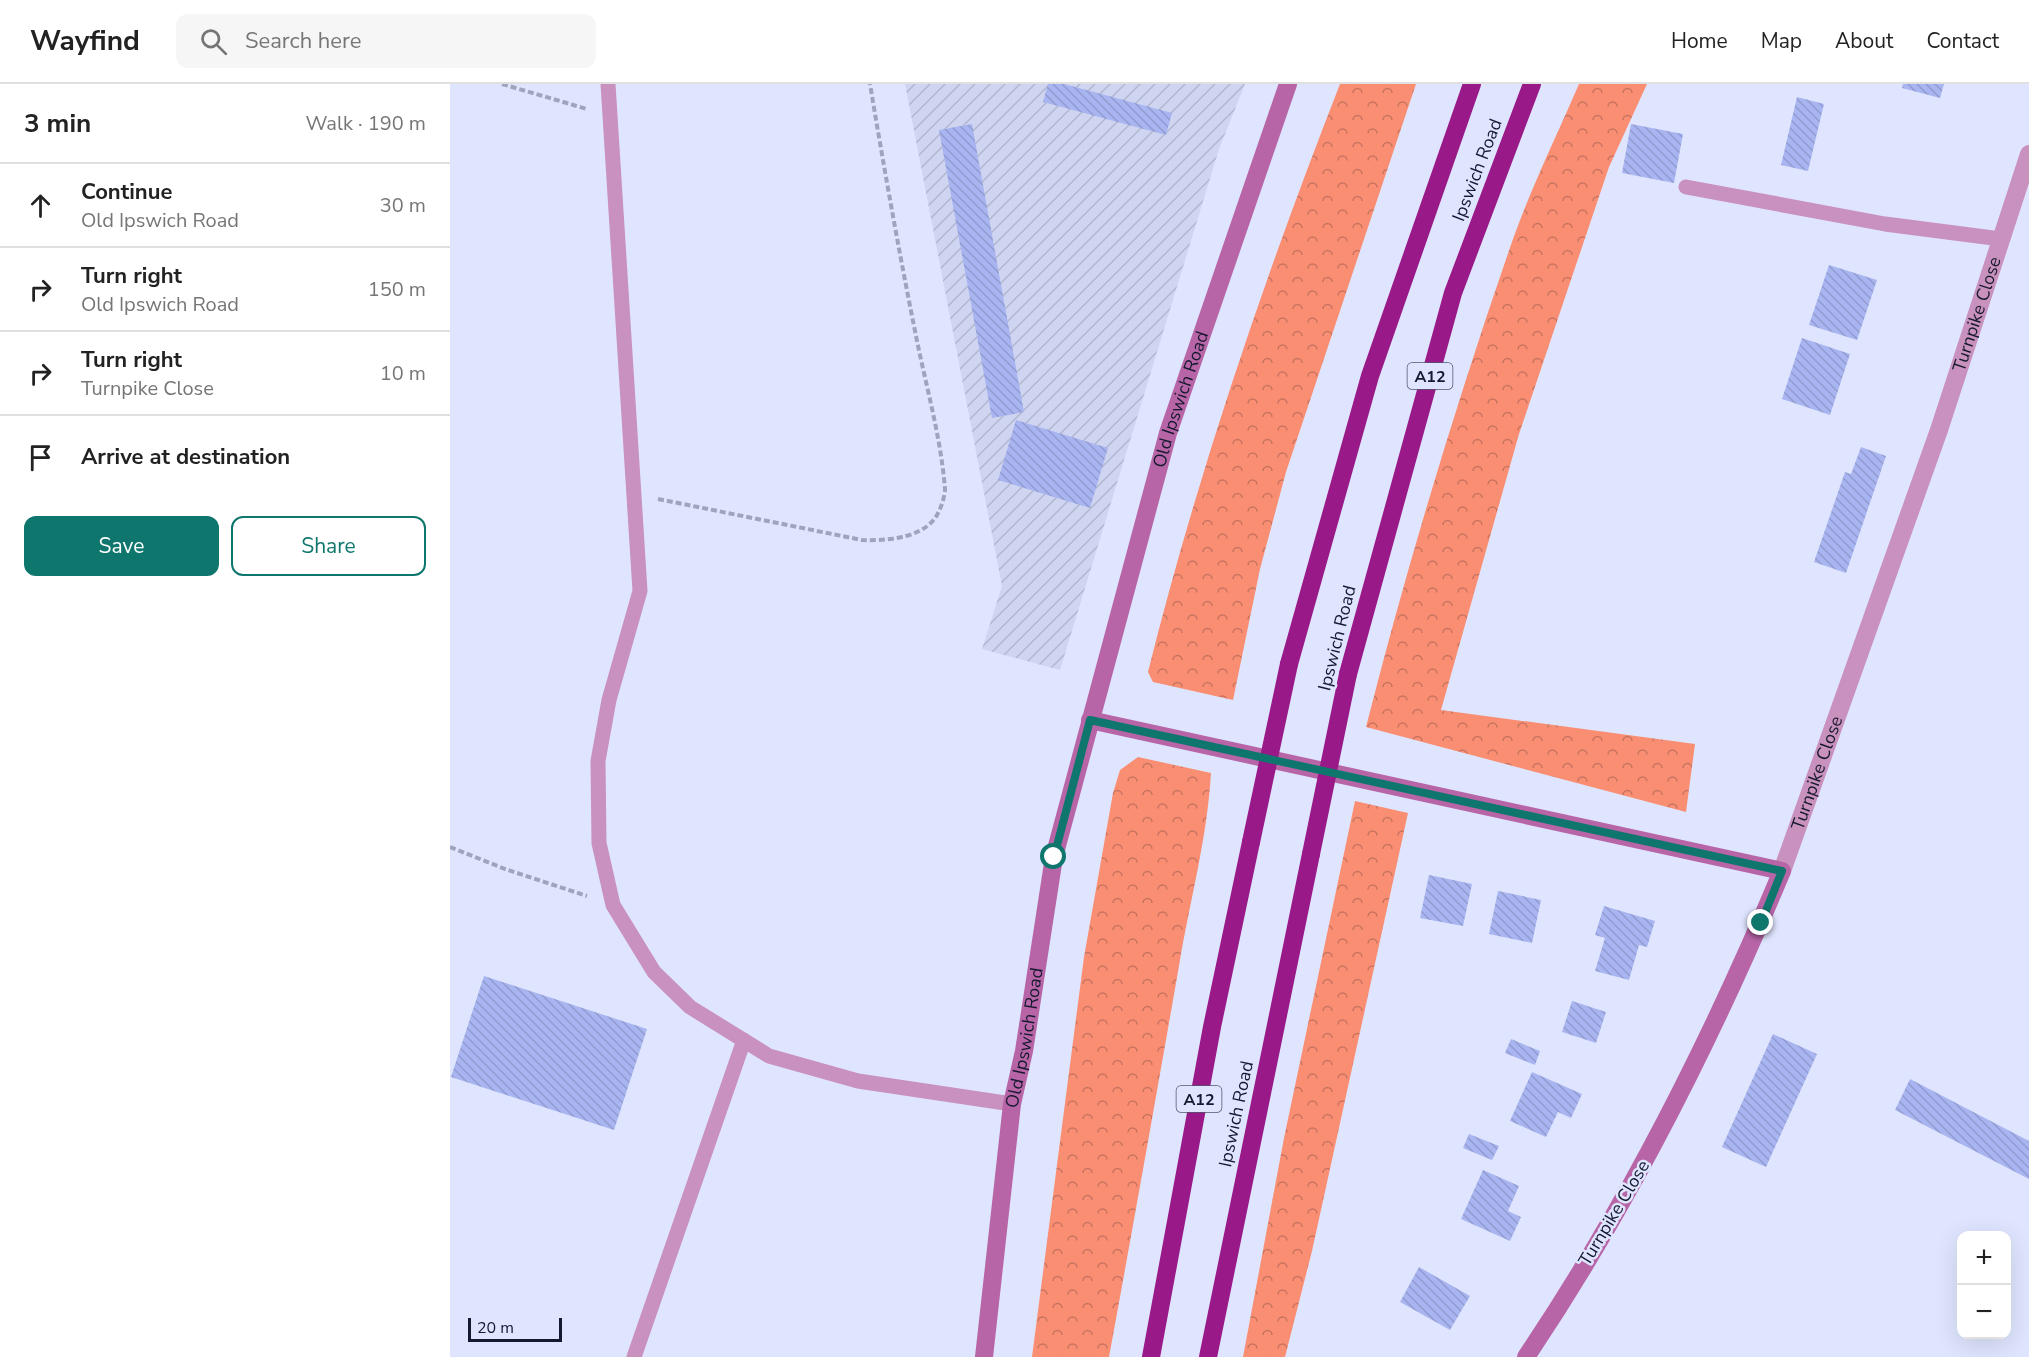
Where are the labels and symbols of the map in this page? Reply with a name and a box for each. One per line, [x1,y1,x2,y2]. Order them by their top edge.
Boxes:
street label: Ipswich Road [1446,115,1508,225]
street label: Turnpike Close [1947,254,2007,375]
street label: Old Ipswich Road [1147,328,1214,470]
road number: A12 [1408,363,1452,389]
street label: Ipswich Road [1312,583,1362,693]
street label: Turnpike Close [1786,713,1848,833]
route start [1040,843,1066,869]
route end [1747,909,1773,935]
street label: Old Ipswich Road [999,966,1049,1110]
street label: Ipswich Road [1213,1059,1259,1169]
road number: A12 [1176,1086,1221,1112]
street label: Turnpike Close [1573,1156,1655,1270]
scale bar [468,1315,562,1342]

